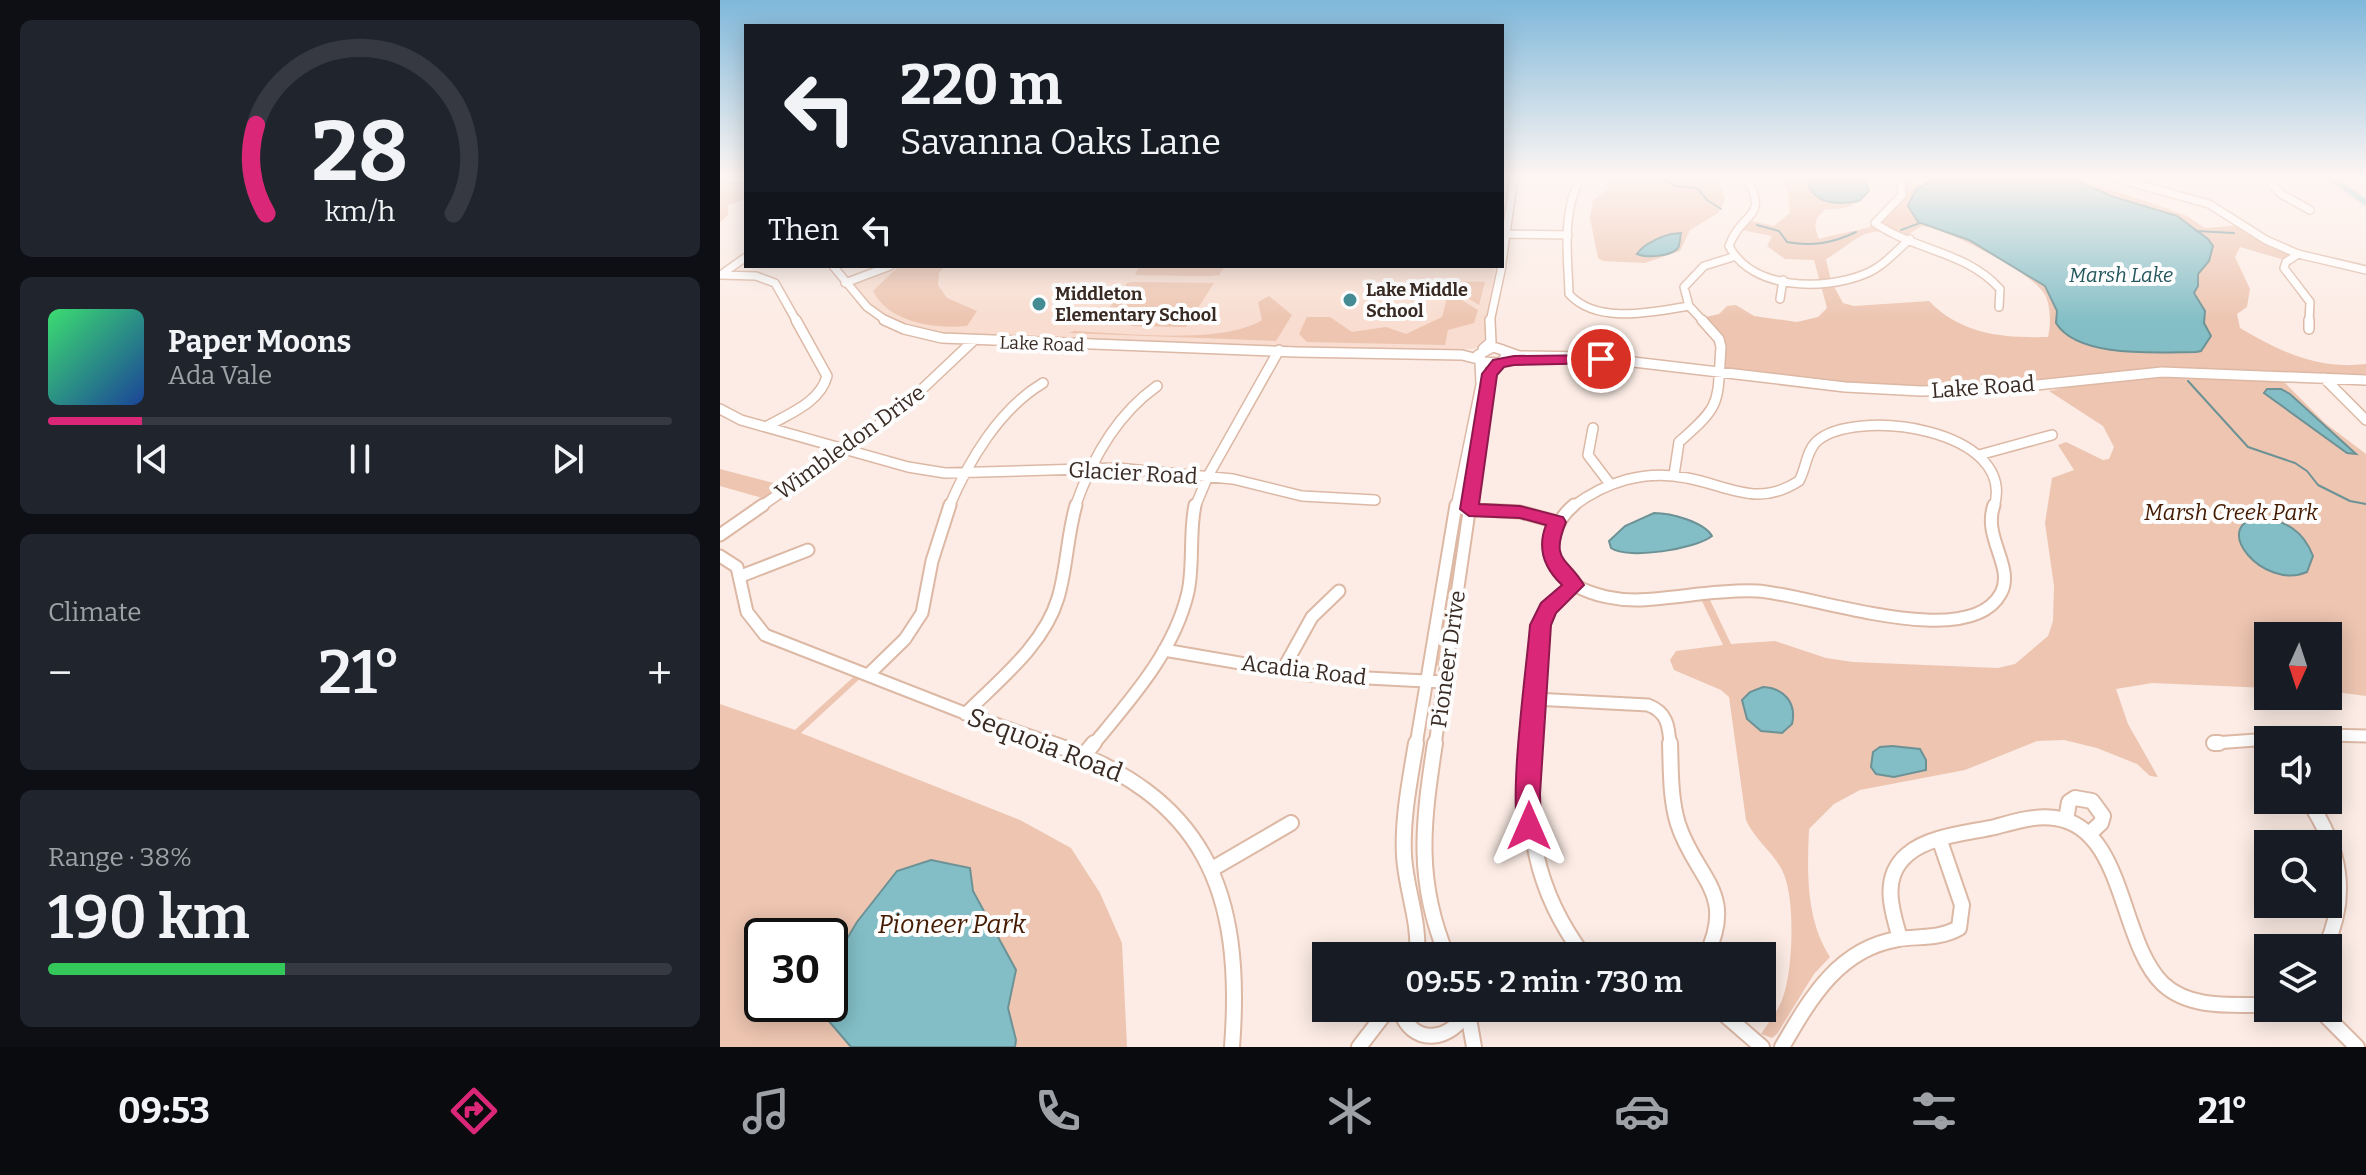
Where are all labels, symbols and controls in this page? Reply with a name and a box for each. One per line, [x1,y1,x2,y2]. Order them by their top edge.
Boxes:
text: 220 m [900,52,1062,119]
icon: left [768,56,872,160]
text: 28 [312,102,408,202]
text: Savanna Oaks Lane [900,120,1221,164]
text: km/h [325,195,396,230]
icon: left [855,208,899,252]
text: Then [768,212,839,248]
water label: Marsh Lake [2069,263,2173,287]
place label: Lake Middle School [1366,279,1468,322]
place label: Middleton Elementary School [1055,283,1217,326]
marker: Lake Middle School [1341,291,1359,309]
marker: Middleton Elementary School [1030,295,1048,313]
text: Paper Moons [168,324,351,360]
pin [1567,325,1635,393]
street label: Lake Road [999,332,1085,356]
icon: arrive [1579,337,1623,381]
text: Ada Vale [168,360,272,391]
street label: Lake Road [1930,370,2036,404]
street label: Wimbledon Drive [770,379,930,505]
icon: previous [130,437,174,481]
icon: pause [338,437,382,481]
icon: next [546,437,590,481]
street label: Glacier Road [1068,456,1198,490]
park label: Marsh Creek Park [2144,499,2319,526]
street label: Pioneer Drive [1425,589,1471,729]
text: Climate [48,597,142,628]
north arrow [2254,622,2342,710]
map controls [2254,622,2342,1022]
text: 21° [318,637,401,709]
text: − [48,647,72,700]
text: + [647,647,672,700]
street label: Acadia Road [1240,649,1368,691]
street label: Sequoia Road [963,701,1127,789]
button: sound [2254,726,2342,814]
position arrow [1487,784,1571,868]
button: search [2254,830,2342,918]
text: Range · 38% [48,842,192,873]
text: 190 km [48,882,250,954]
park label: Pioneer Park [878,909,1027,940]
speed limit sign: 30 [744,918,848,1022]
button: layers [2254,934,2342,1022]
text: 09:55 · 2 min · 730 m [1405,964,1683,1000]
icon: directions [446,1083,502,1139]
icon: music [738,1083,794,1139]
icon: phone [1030,1083,1086,1139]
icon: climate [1322,1083,1378,1139]
icon: car [1614,1083,1670,1139]
icon: filters [1906,1083,1962,1139]
text: 09:53 [118,1089,210,1133]
text: 21° [2198,1089,2248,1133]

